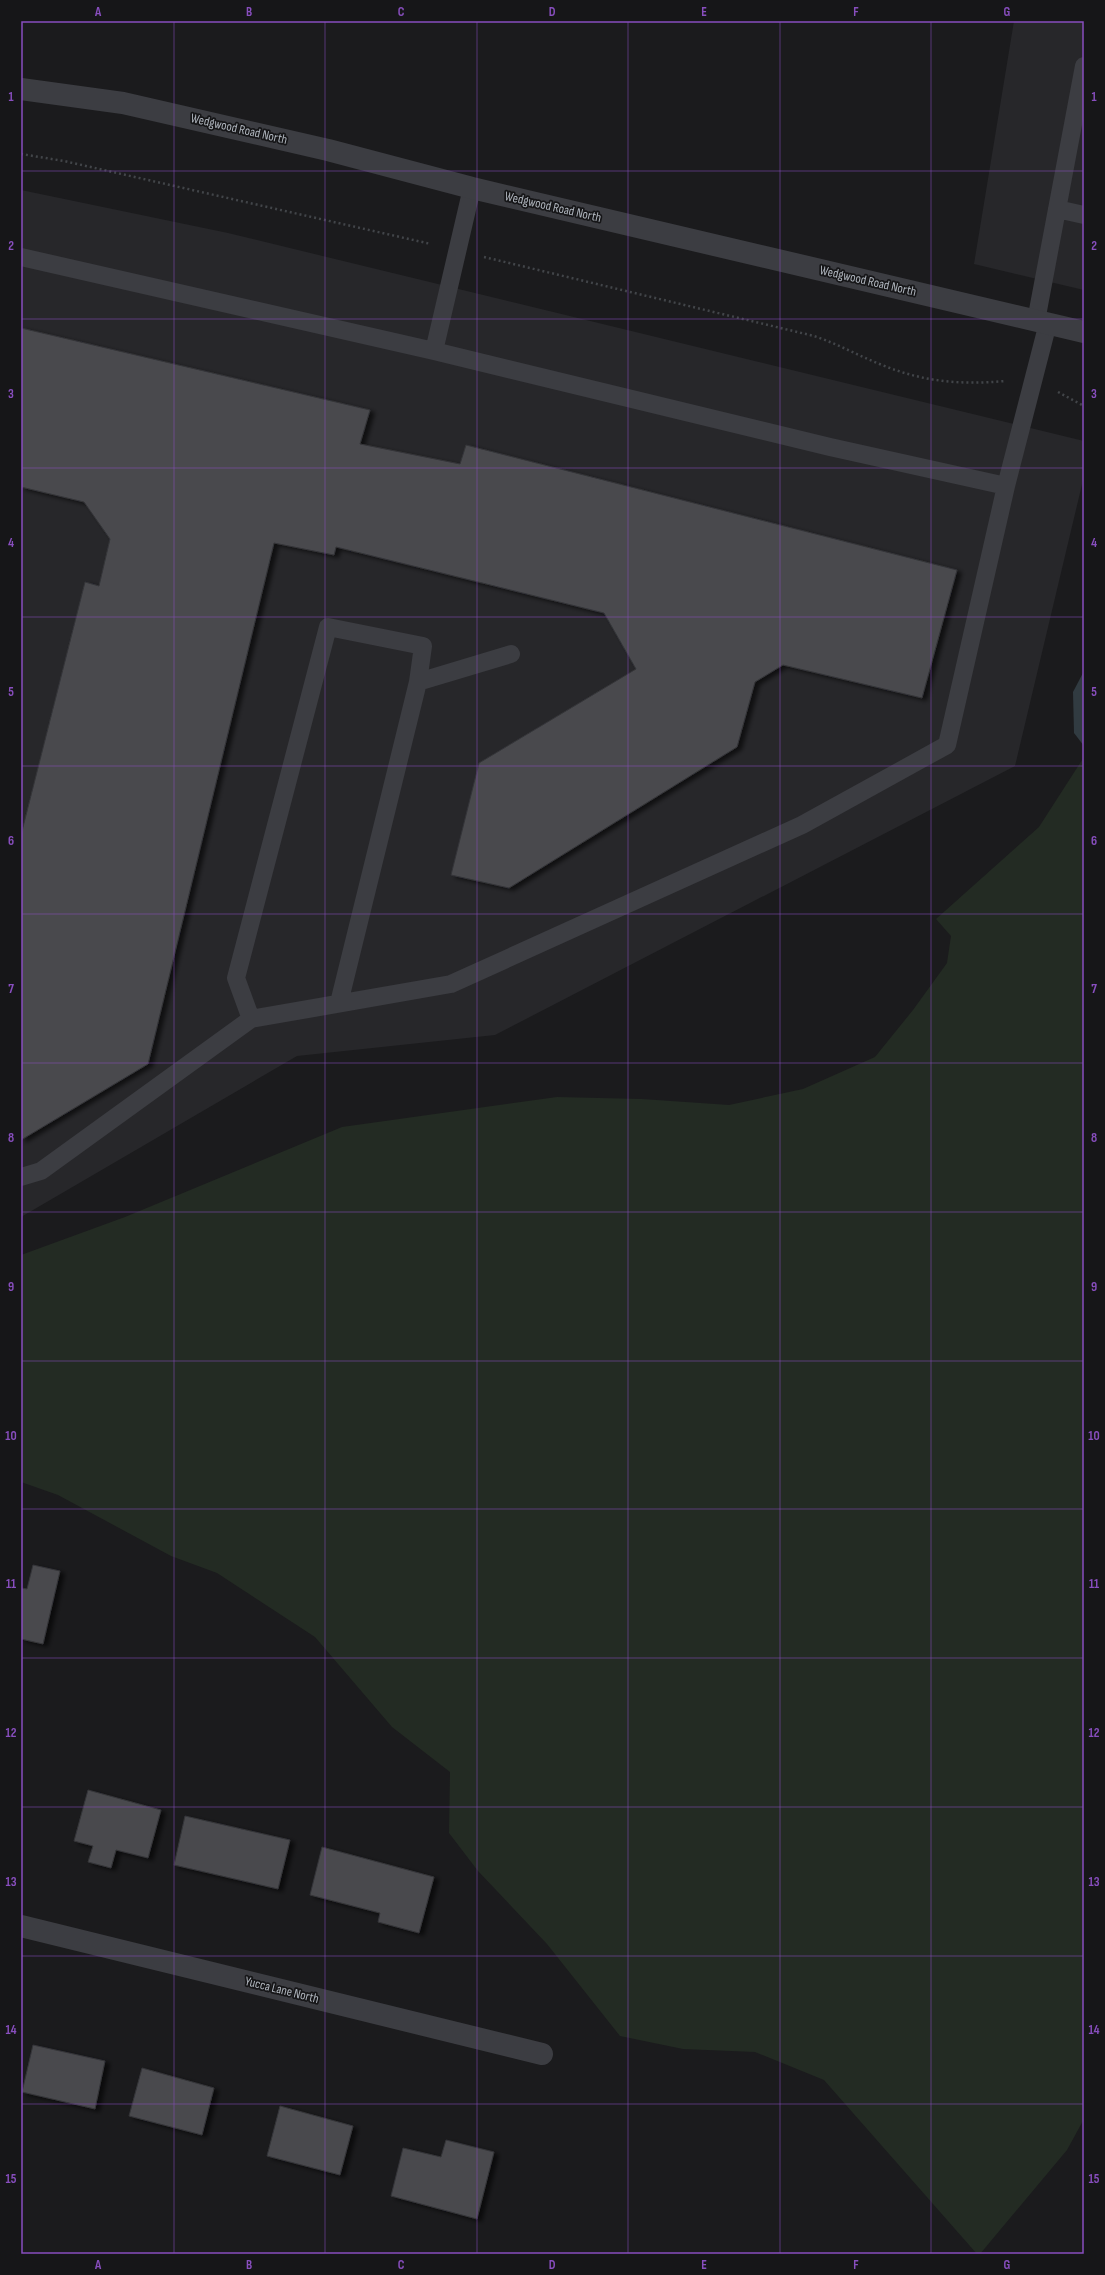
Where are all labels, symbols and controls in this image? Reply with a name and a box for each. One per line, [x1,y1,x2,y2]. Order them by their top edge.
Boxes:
text: A [94,4,102,20]
text: B [246,4,252,20]
text: C [398,4,405,20]
text: D [549,4,556,20]
text: E [701,4,707,20]
text: F [853,4,859,20]
text: G [1004,4,1011,20]
text: 1 [8,89,14,105]
text: 1 [1091,89,1097,105]
street label: Wedgwood Road North [189,110,289,148]
street label: Wedgwood Road North [503,188,603,226]
text: 2 [8,238,14,254]
text: 2 [1091,238,1097,254]
street label: Wedgwood Road North [818,262,918,300]
text: 3 [8,386,14,402]
text: 3 [1091,386,1097,402]
text: 4 [8,535,14,551]
text: 4 [1091,535,1097,551]
text: 5 [8,684,14,700]
text: 5 [1091,684,1097,700]
text: 6 [8,833,14,849]
text: 6 [1091,833,1097,849]
text: 7 [8,981,14,997]
text: 7 [1091,981,1097,997]
text: 8 [8,1130,14,1146]
text: 8 [1091,1130,1097,1146]
text: 9 [8,1279,14,1295]
text: 9 [1091,1279,1097,1295]
text: 10 [5,1428,17,1444]
text: 10 [1088,1428,1100,1444]
text: 11 [6,1576,16,1592]
text: 11 [1089,1576,1099,1592]
text: 12 [6,1725,17,1741]
text: 12 [1089,1725,1100,1741]
text: 13 [6,1874,17,1890]
text: 13 [1089,1874,1100,1890]
street label: Yucca Lane North [243,1973,321,2007]
text: 14 [5,2022,17,2038]
text: 14 [1088,2022,1100,2038]
text: 15 [6,2171,17,2187]
text: 15 [1089,2171,1100,2187]
text: A [94,2257,102,2273]
text: B [246,2257,252,2273]
text: C [398,2257,405,2273]
text: D [549,2257,556,2273]
text: E [701,2257,707,2273]
text: F [853,2257,859,2273]
text: G [1004,2257,1011,2273]

